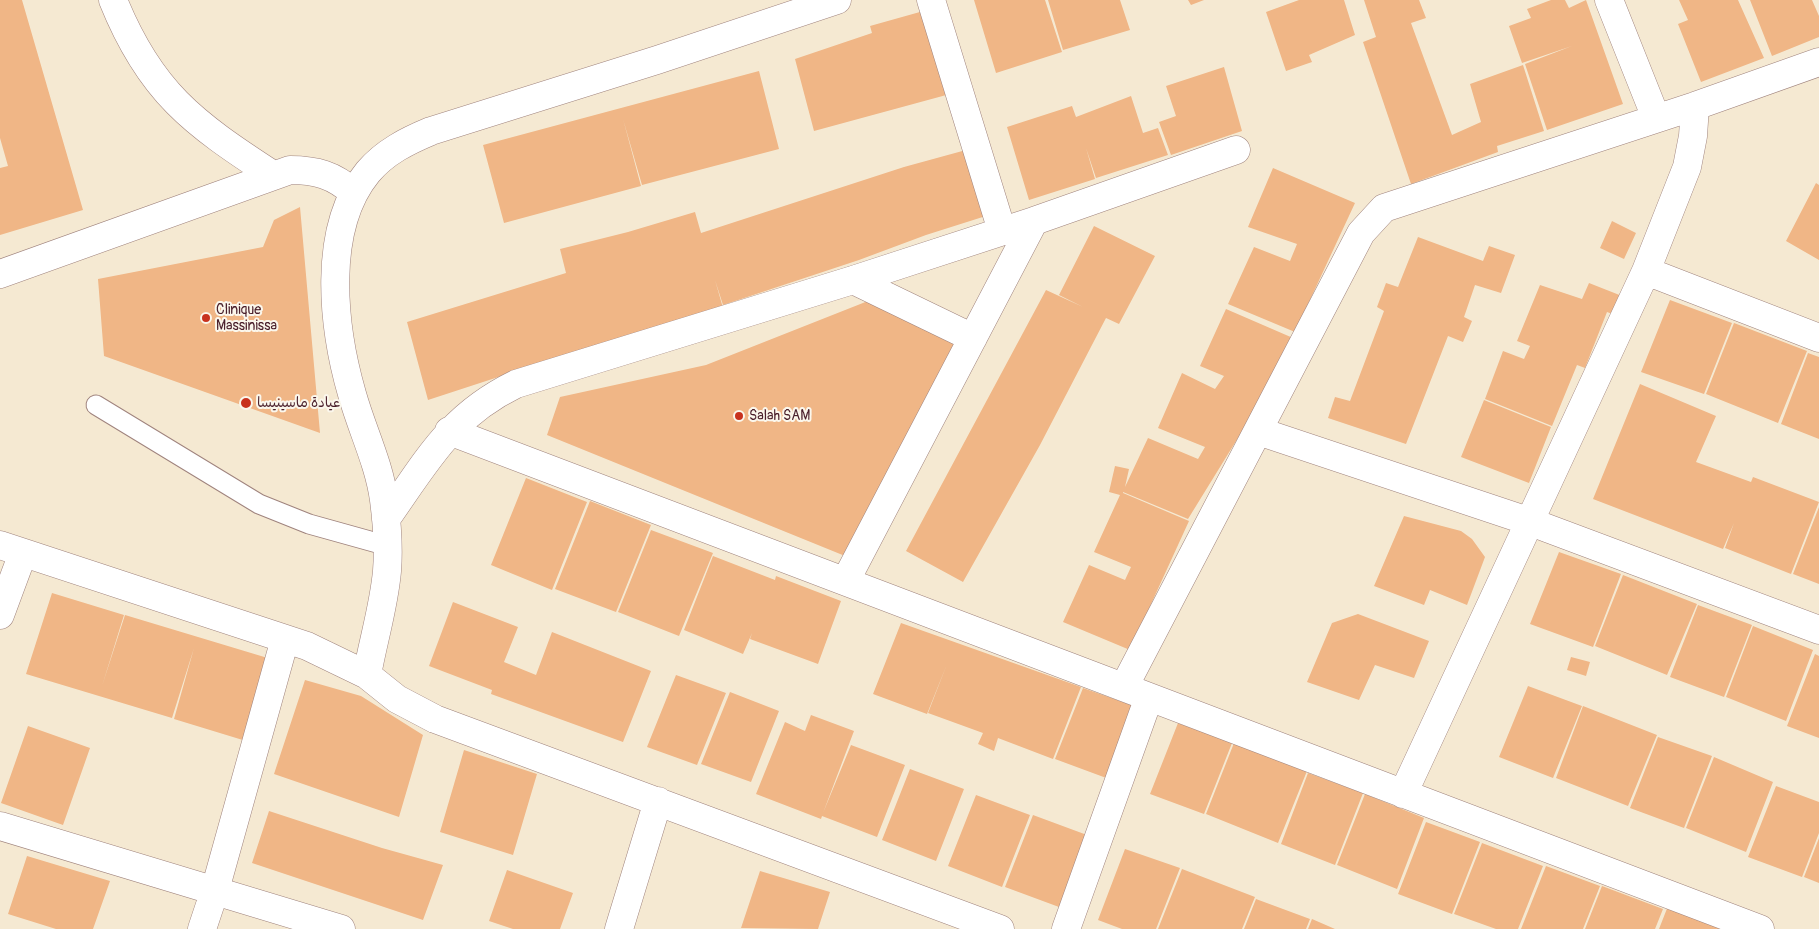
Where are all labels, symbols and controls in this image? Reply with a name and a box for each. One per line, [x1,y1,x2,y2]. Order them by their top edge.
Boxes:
place label: Clinique Massinissa [216,302,277,334]
marker: Clinique Massinissa [200,312,212,324]
place label: عيادة ماسينيسا [257,395,340,411]
marker: عيادة ماسينيسا [239,396,253,410]
place label: Salah SAM [749,408,810,424]
marker: Salah SAM [733,410,745,422]

